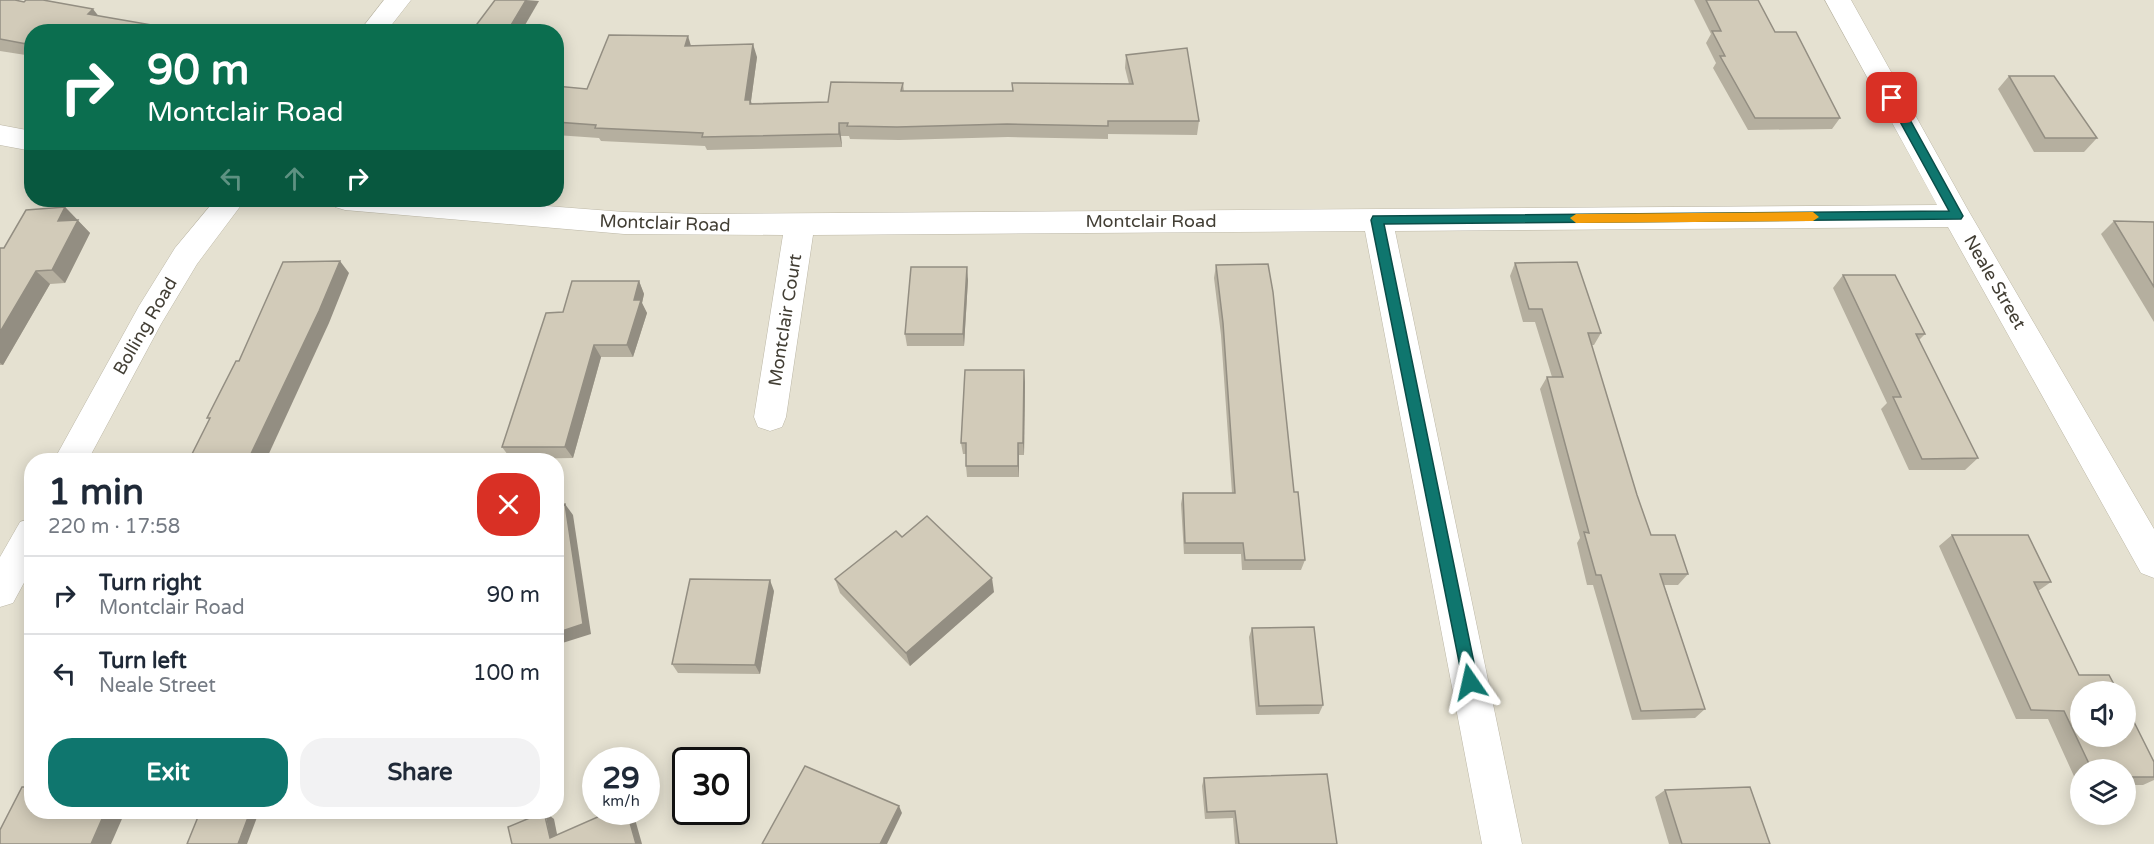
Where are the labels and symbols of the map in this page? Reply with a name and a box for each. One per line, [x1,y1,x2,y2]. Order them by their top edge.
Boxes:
pin [1866,72,1917,123]
street label: Montclair Road [599,210,731,236]
street label: Montclair Road [1085,210,1217,232]
street label: Neale Street [1959,231,2031,333]
street label: Montclair Court [764,252,806,388]
street label: Bolling Road [108,273,182,379]
position arrow [1438,650,1502,714]
speed limit sign: 30 [672,747,750,825]

